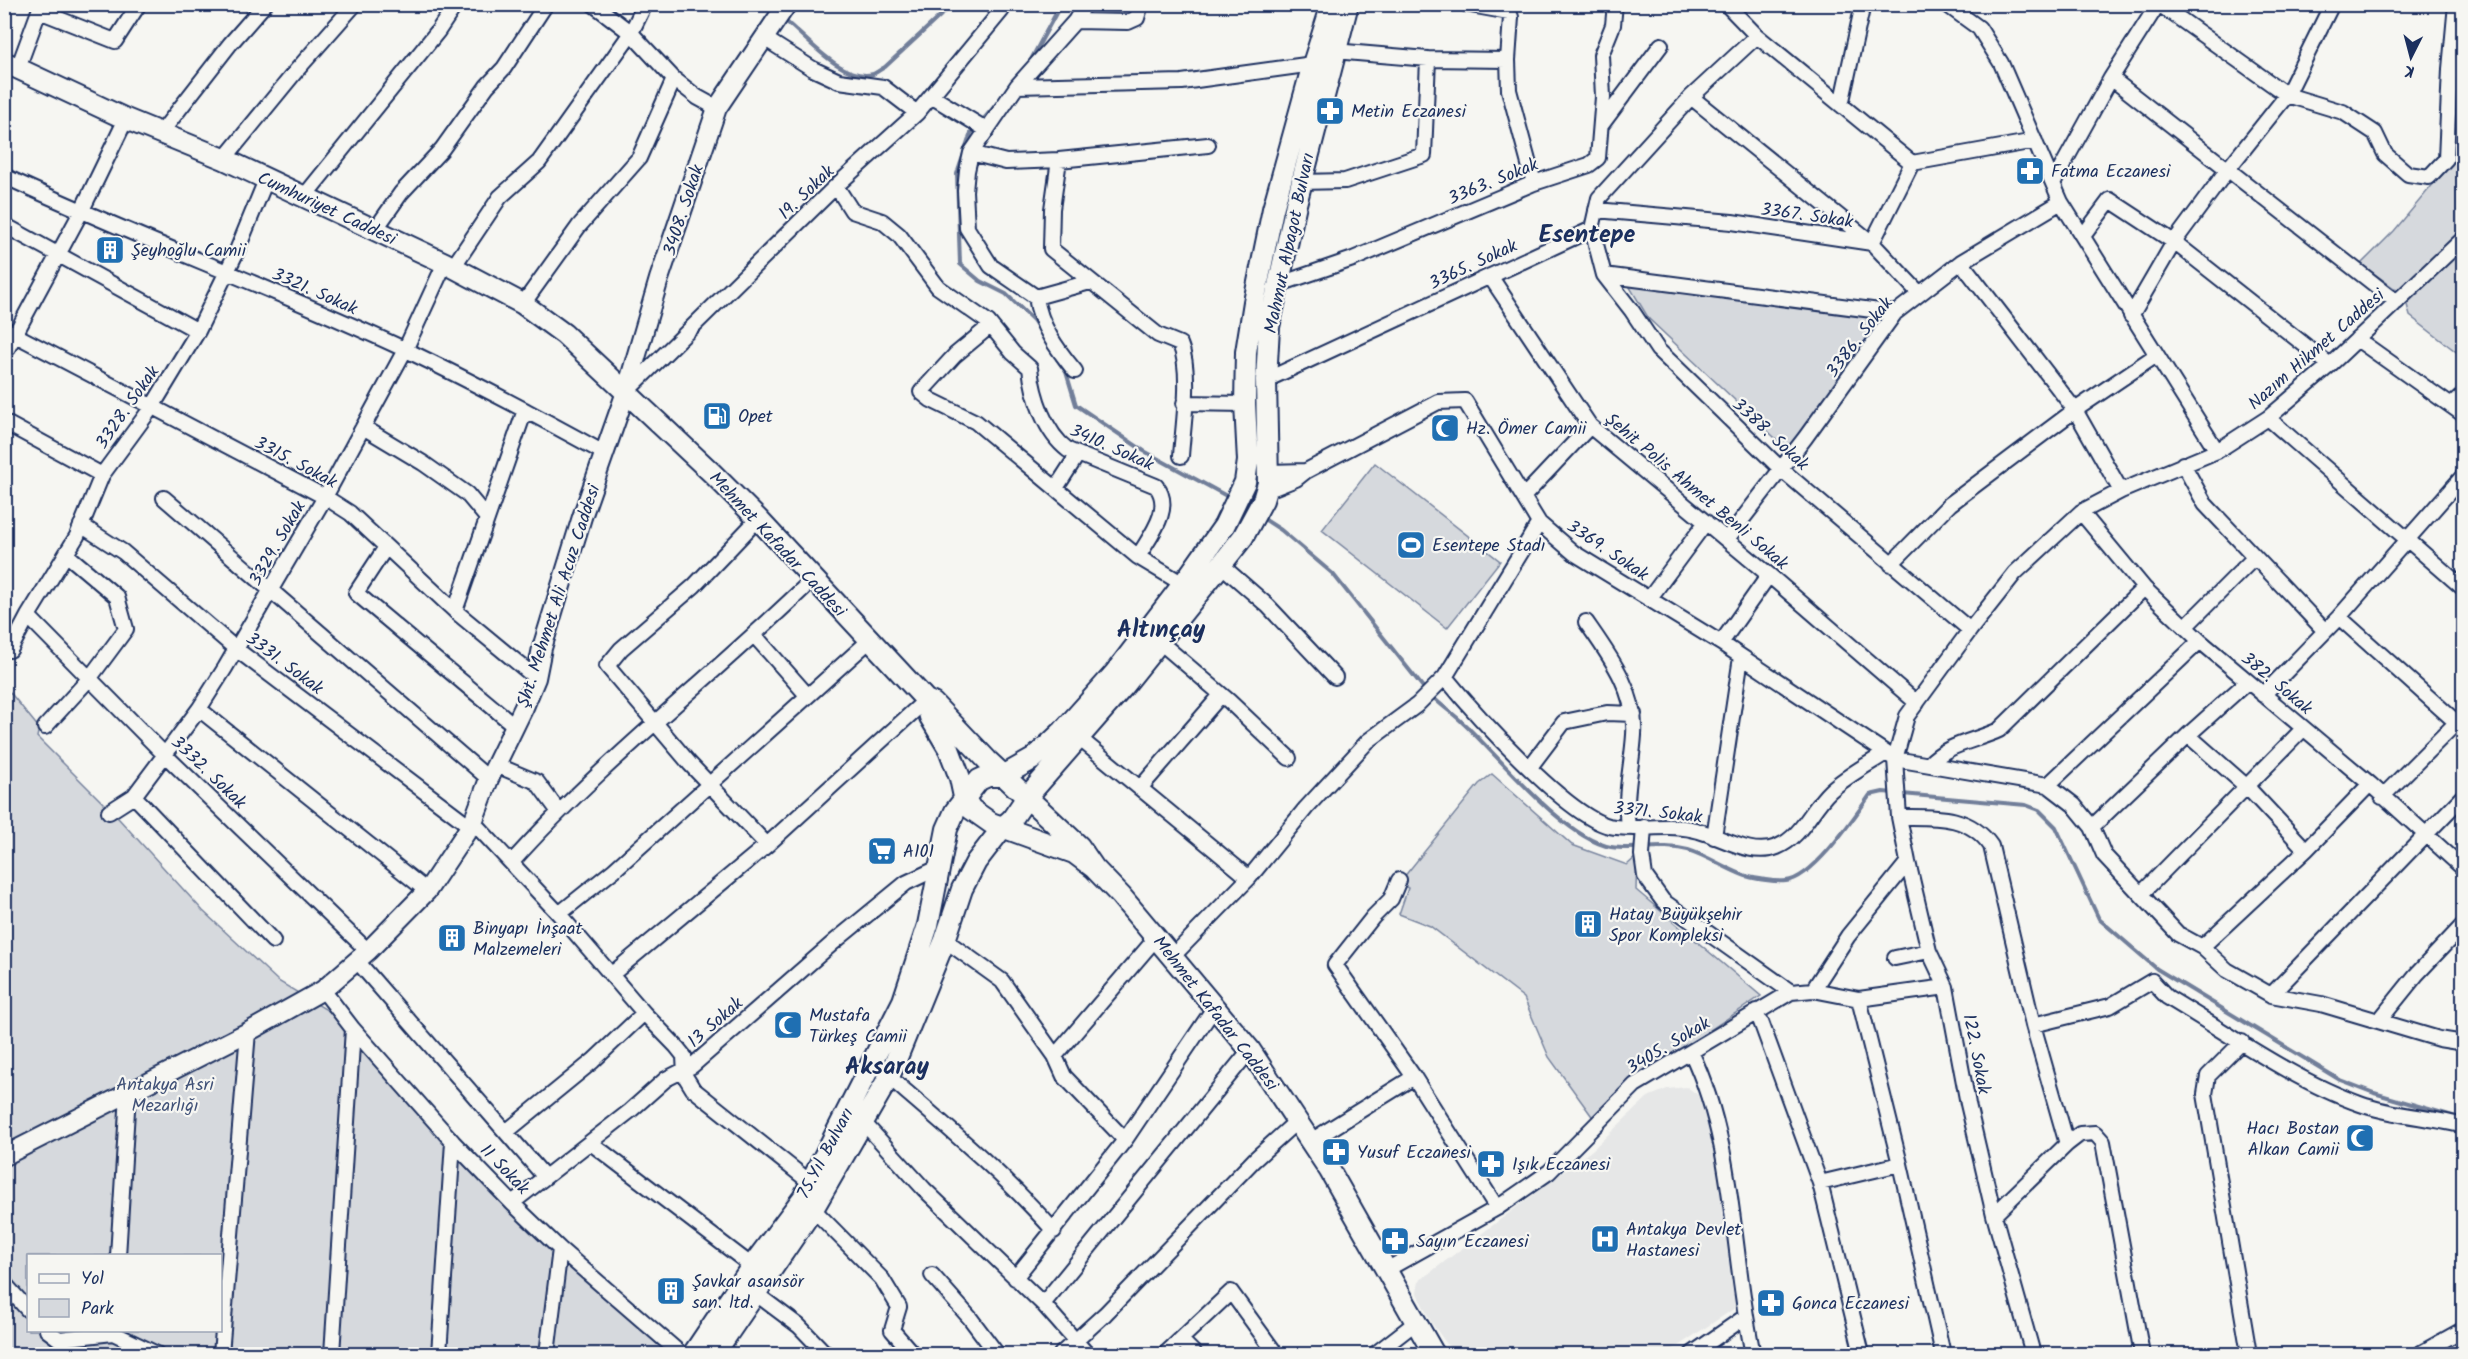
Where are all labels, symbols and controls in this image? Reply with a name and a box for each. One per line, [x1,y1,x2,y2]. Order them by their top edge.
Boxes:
north arrow [2381,27,2441,87]
text: K [2403,57,2416,83]
pharmacy icon: Metin Eczanesi [1314,95,1346,127]
place label: Metin Eczanesi [1351,98,1467,127]
street label: Mahmut Alpagot Bulvarı [1257,150,1324,336]
street label: 3363. Sokak [1444,151,1544,214]
pharmacy icon: Fatma Eczanesi [2014,155,2046,187]
street label: 19. Sokak [772,158,842,227]
place label: Fatma Eczanesi [2051,158,2171,187]
street label: 3408. Sokak [656,160,713,260]
street label: Cumhuriyet Caddesi [252,164,401,255]
street label: 3367. Sokak [1759,196,1856,237]
district label: Esentepe [1539,216,1636,255]
street label: 3365. Sokak [1425,232,1523,299]
building icon: Şeyhoğlu Camii [94,234,126,266]
place label: Şeyhoğlu Camii [131,237,247,266]
street label: 3321. Sokak [267,261,362,324]
street label: Nazım Hikmet Caddesi [2242,282,2392,418]
street label: 3386. Sokak [1819,291,1901,385]
street label: 3328. Sokak [89,360,168,456]
street label: 3388. Sokak [1725,392,1816,479]
fuel station icon: Opet [701,400,733,432]
place label: Opet [738,403,774,432]
street label: Şehit Polis Ahmet Benli Sokak [1598,406,1795,578]
mosque icon: Hz. Ömer Camii [1429,412,1461,444]
place label: Hz. Ömer Camii [1466,415,1587,444]
street label: 3410. Sokak [1065,417,1159,480]
street label: 3315. Sokak [249,429,342,498]
street label: Mehmet Kafadar Caddesi [701,465,853,625]
street label: Şht. Mehmet Ali Acuz Caddesi [510,480,609,712]
street label: 3329. Sokak [242,495,315,592]
street label: 3369. Sokak [1560,513,1655,590]
sports icon: Esentepe Stadı [1395,529,1427,561]
place label: Esentepe Stadı [1432,532,1546,561]
district label: Altınçay [1117,611,1206,650]
street label: 3331. Sokak [239,625,330,703]
street label: 382. Sokak [2234,645,2319,723]
street label: 3332. Sokak [163,729,253,817]
street label: 3371. Sokak [1612,794,1704,833]
supermarket icon: A101 [866,835,898,867]
place label: A101 [903,838,934,867]
place label: Hatay Büyükşehir Spor Kompleksi [1609,901,1743,951]
building icon: Hatay Büyükşehir Spor Kompleksi [1572,908,1604,940]
place label: Binyapı İnşaat Malzemeleri [473,915,583,965]
building icon: Binyapı İnşaat Malzemeleri [436,922,468,954]
street label: Mehmet Kafadar Caddesi [1145,930,1285,1099]
street label: 13 Sokak [681,990,751,1056]
place label: Mustafa Türkeş Camii [809,1002,907,1052]
mosque icon: Mustafa Türkeş Camii [772,1009,804,1041]
street label: 3405. Sokak [1621,1010,1717,1083]
street label: 122. Sokak [1954,1012,1998,1097]
district label: Aksaray [845,1048,929,1087]
park label: Antakya Asri Mezarlığı [116,1071,214,1121]
street label: 75.Yıl Bulvarı [790,1103,863,1205]
place label: Hacı Bostan Alkan Camii [2246,1115,2340,1165]
mosque icon: Hacı Bostan Alkan Camii [2344,1122,2376,1154]
pharmacy icon: Yusuf Eczanesi [1320,1136,1352,1168]
street label: 11 Sokak [472,1138,536,1203]
place label: Yusuf Eczanesi [1357,1139,1472,1168]
pharmacy icon: Işık Eczanesi [1475,1148,1507,1180]
place label: Işık Eczanesi [1512,1151,1611,1180]
place label: Antakya Devlet Hastanesi [1626,1216,1742,1266]
hospital icon: Antakya Devlet Hastanesi [1589,1223,1621,1255]
pharmacy icon: Sayın Eczanesi [1379,1225,1411,1257]
place label: Sayın Eczanesi [1416,1228,1529,1257]
legend [27,1254,222,1332]
text: Yol [81,1265,105,1294]
place label: Şavkar asansör san. ltd. [692,1268,805,1318]
building icon: Şavkar asansör san. ltd. [655,1275,687,1307]
pharmacy icon: Gonca Eczanesi [1755,1287,1787,1319]
place label: Gonca Eczanesi [1792,1290,1910,1319]
text: Park [81,1295,114,1324]

